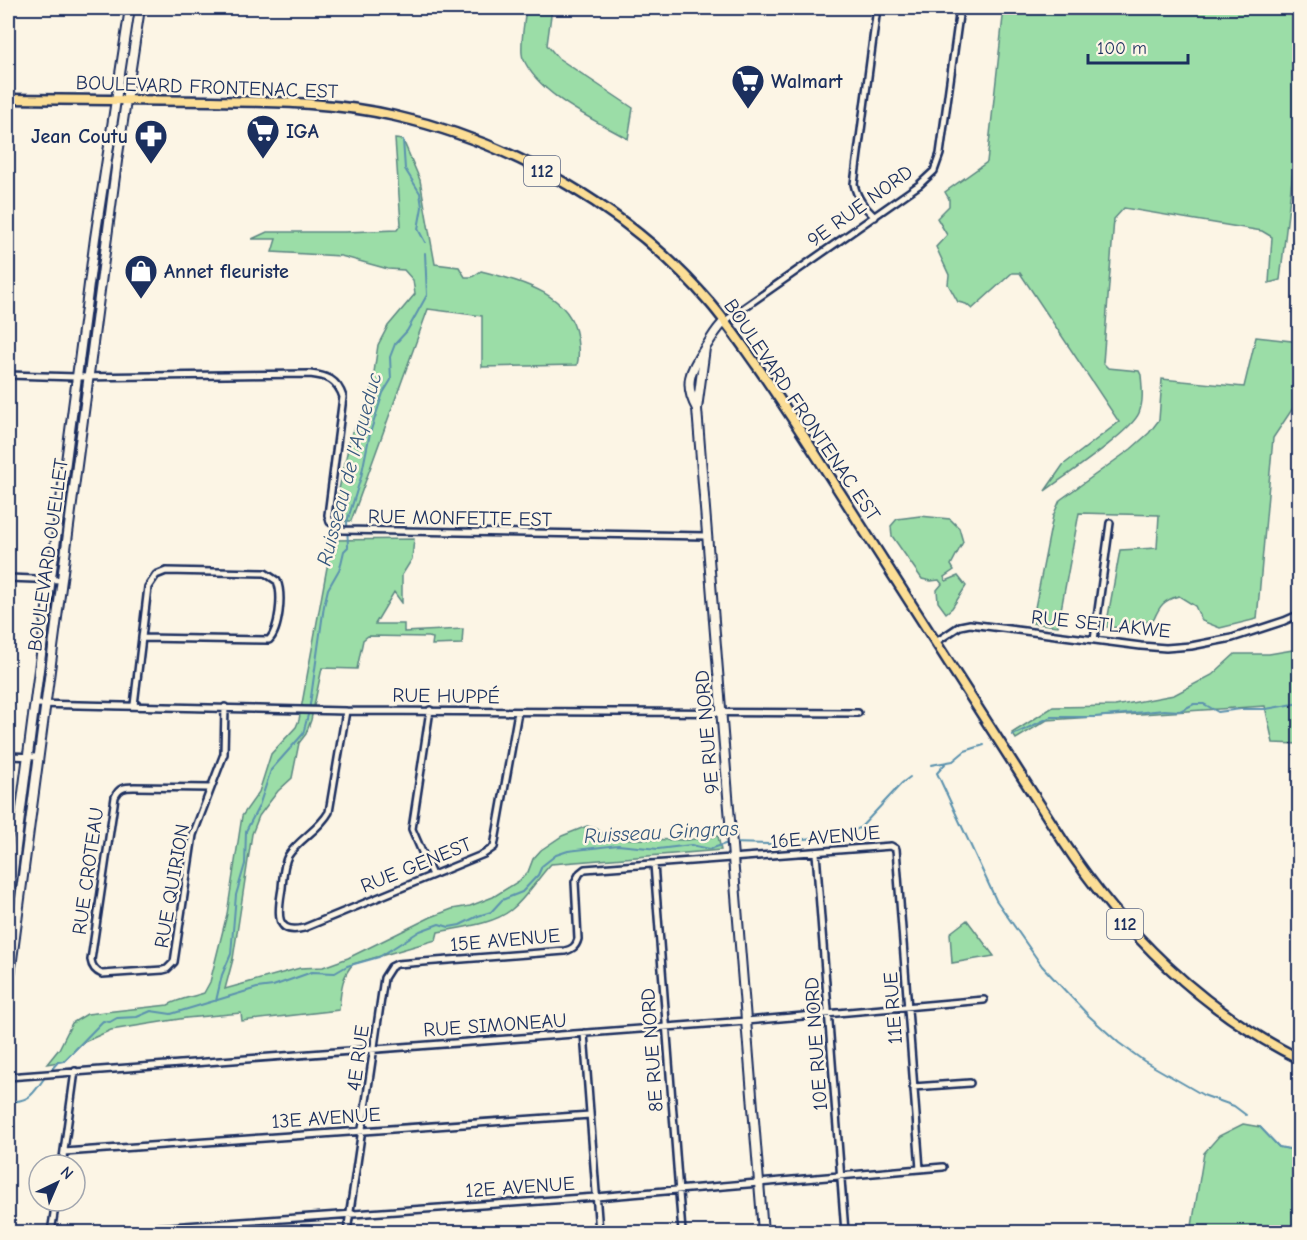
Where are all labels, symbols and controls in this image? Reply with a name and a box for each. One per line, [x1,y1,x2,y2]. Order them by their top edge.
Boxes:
scale bar [1088,27,1188,65]
text: 100 m [1097,38,1147,59]
supermarket icon: Walmart [730,63,766,110]
place label: Walmart [771,70,843,93]
street label: BOULEVARD FRONTENAC EST [75,71,339,103]
supermarket icon: IGA [245,113,281,160]
pharmacy icon: Jean Coutu [133,118,169,165]
place label: IGA [286,120,319,143]
place label: Jean Coutu [31,125,128,148]
road number: 112 [524,156,560,186]
street label: 9E RUE NORD [803,160,917,252]
shop icon: Annet fleuriste [123,253,159,300]
place label: Annet fleuriste [164,260,289,283]
street label: BOULEVARD FRONTENAC EST [719,295,885,526]
water label: Ruisseau de l'Aqueduc [312,370,386,568]
street label: BOULEVARD OUELLET [23,456,73,653]
street label: RUE MONFETTE EST [368,505,553,531]
street label: RUE SETLAKWE [1030,605,1172,643]
street label: 9E RUE NORD [690,669,724,795]
street label: RUE HUPPÉ [392,684,500,708]
street label: RUE CROTEAU [68,806,108,936]
water label: Ruisseau Gingras [583,816,739,848]
street label: 16E AVENUE [769,821,881,853]
street label: RUE QUIRION [150,822,194,950]
street label: RUE GENEST [357,832,475,898]
road number: 112 [1107,909,1143,939]
street label: 15E AVENUE [449,924,561,956]
street label: 11E RUE [879,971,907,1045]
street label: 10E RUE NORD [800,976,832,1112]
street label: 8E RUE NORD [636,987,668,1113]
street label: RUE SIMONEAU [423,1009,567,1041]
street label: 4E RUE [342,1024,374,1092]
street label: 13E AVENUE [271,1103,381,1133]
north arrow [27,1153,87,1213]
text: N [57,1163,77,1183]
street label: 12E AVENUE [464,1172,576,1202]

